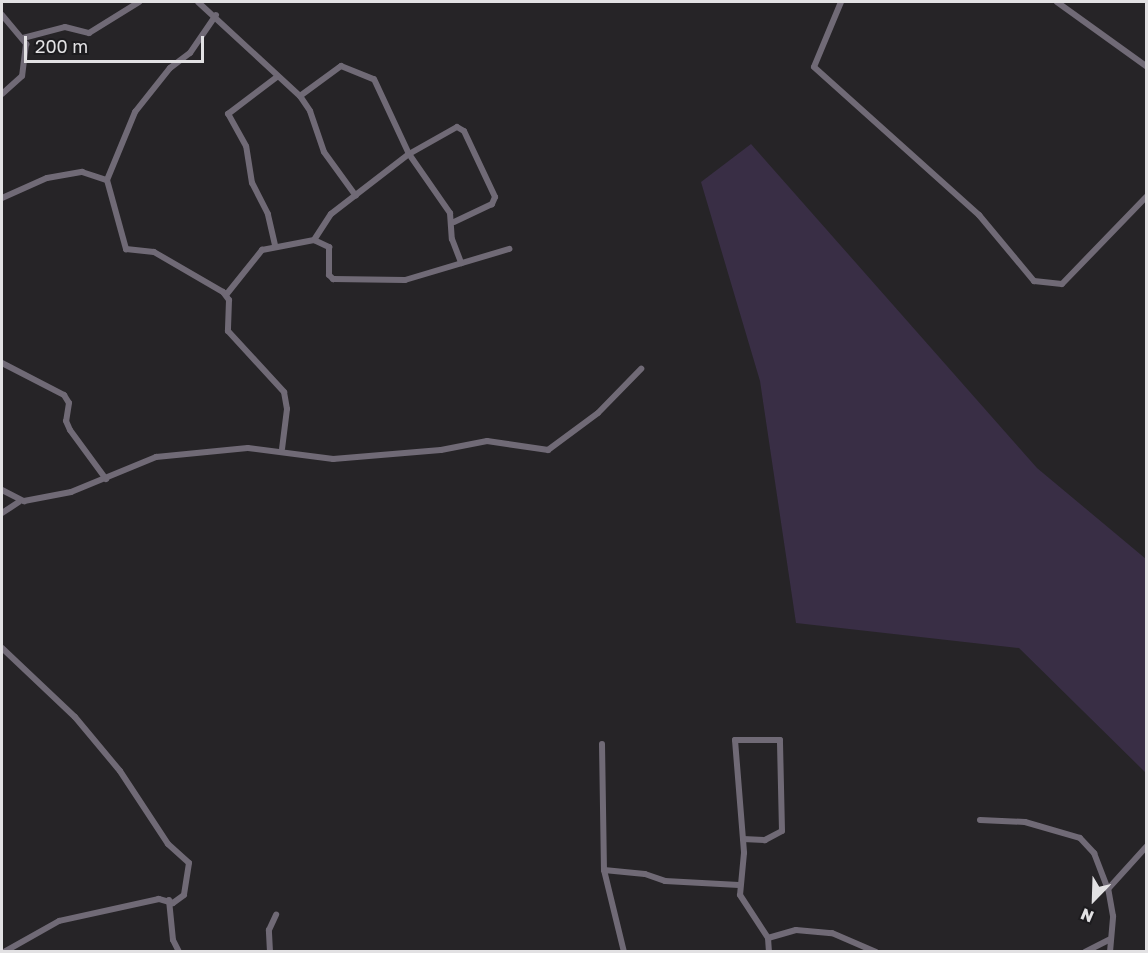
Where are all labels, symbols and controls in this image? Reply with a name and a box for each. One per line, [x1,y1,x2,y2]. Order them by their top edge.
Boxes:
scale bar [27,24,207,62]
text: 200 m [35,35,88,57]
north arrow [1064,869,1124,929]
text: N [1077,904,1096,927]

